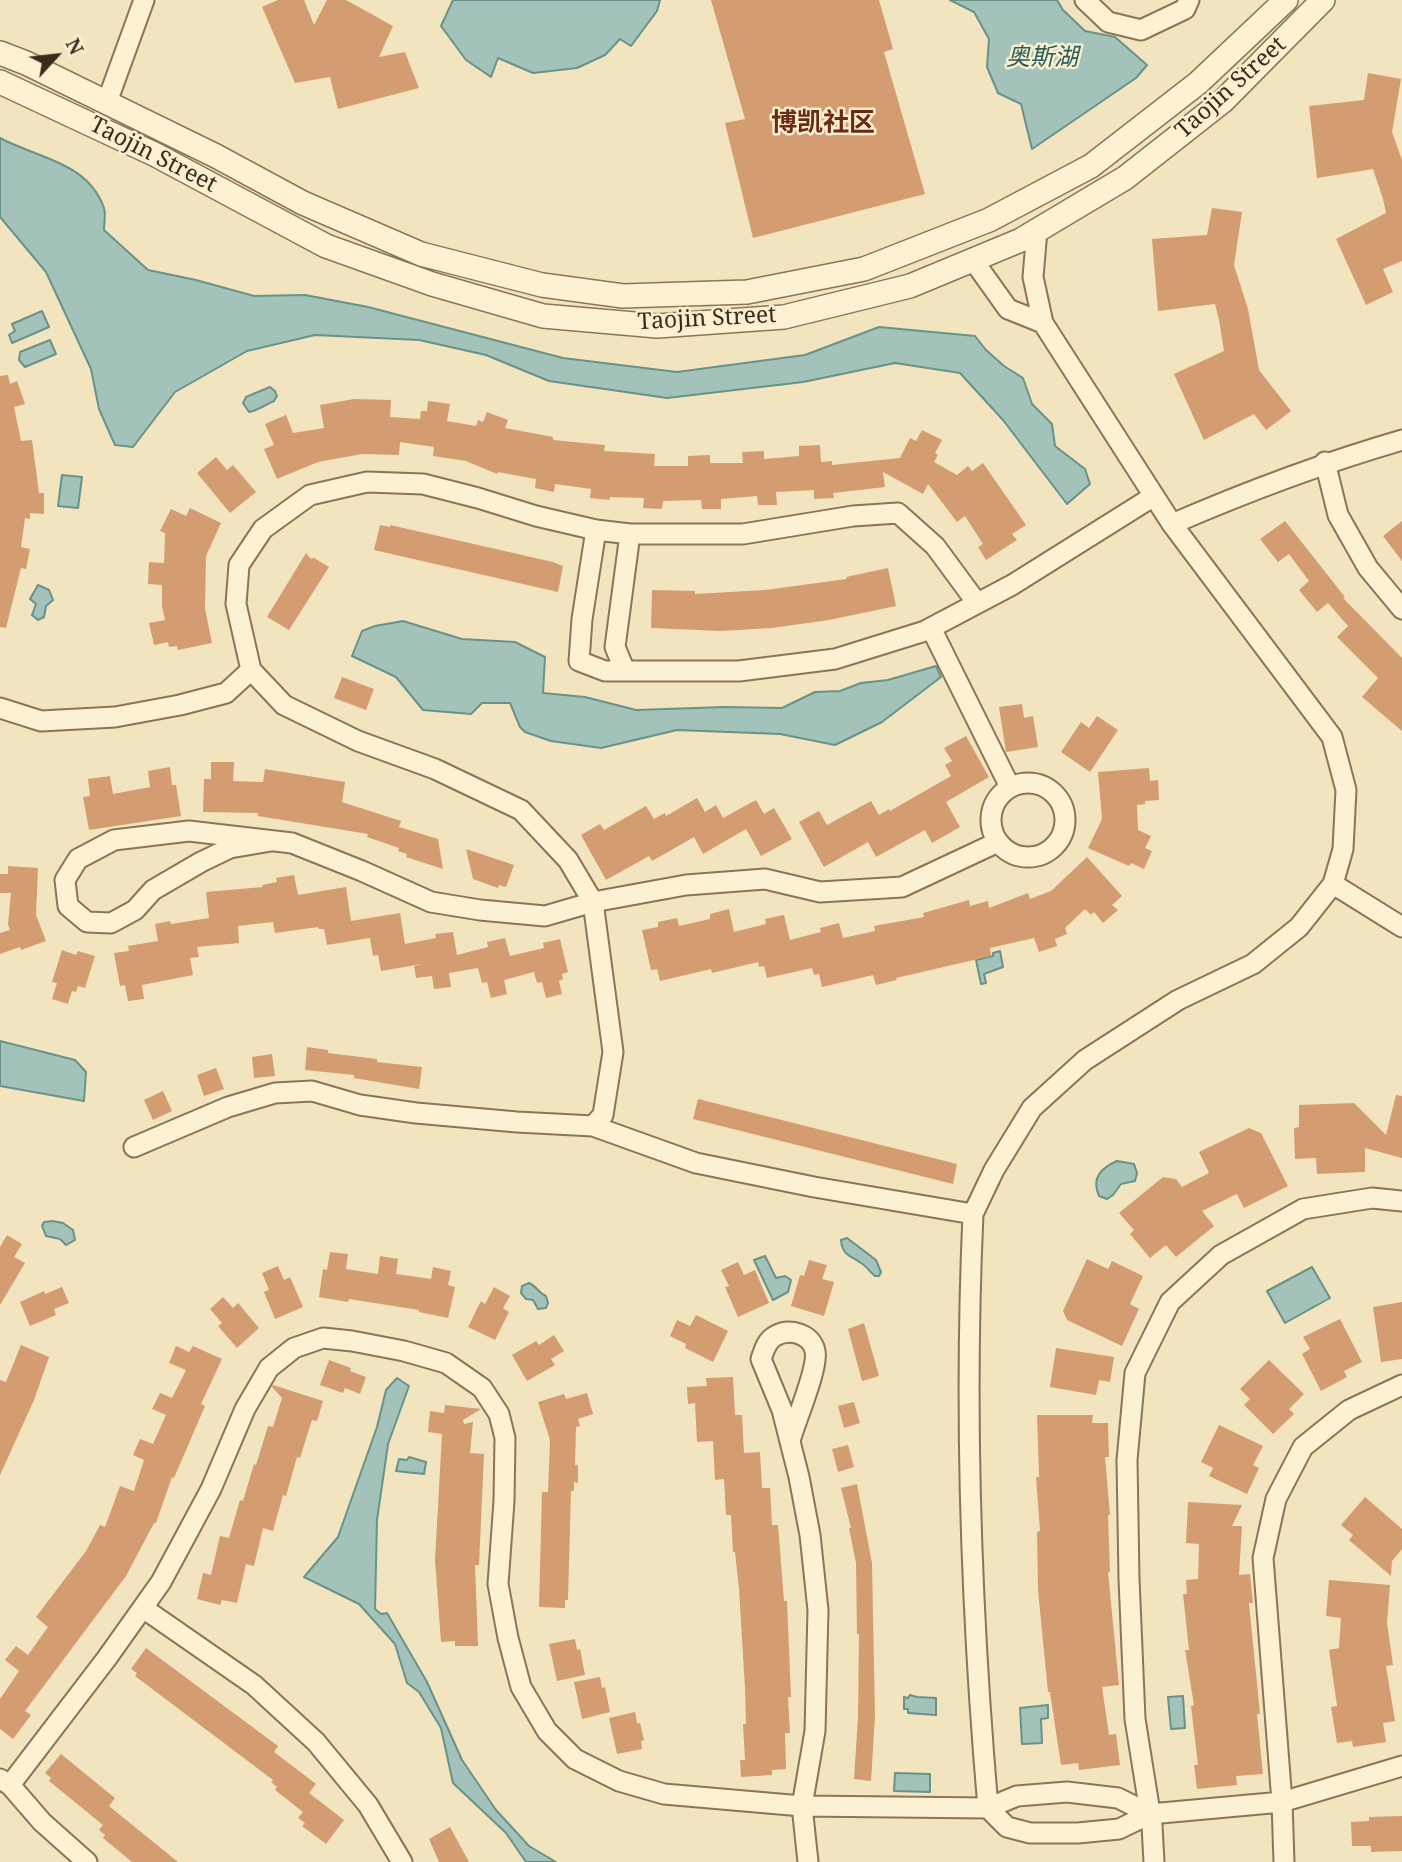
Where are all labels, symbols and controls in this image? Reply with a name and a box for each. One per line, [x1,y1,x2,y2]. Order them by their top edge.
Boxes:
north arrow [21,21,91,91]
street label: Taojin Street [1170,31,1292,145]
text: N [60,34,90,59]
water label: 奥斯湖 [1006,44,1078,72]
district label: 博凯社区 [771,108,875,140]
street label: Taojin Street [85,111,221,199]
street label: Taojin Street [637,302,777,336]

